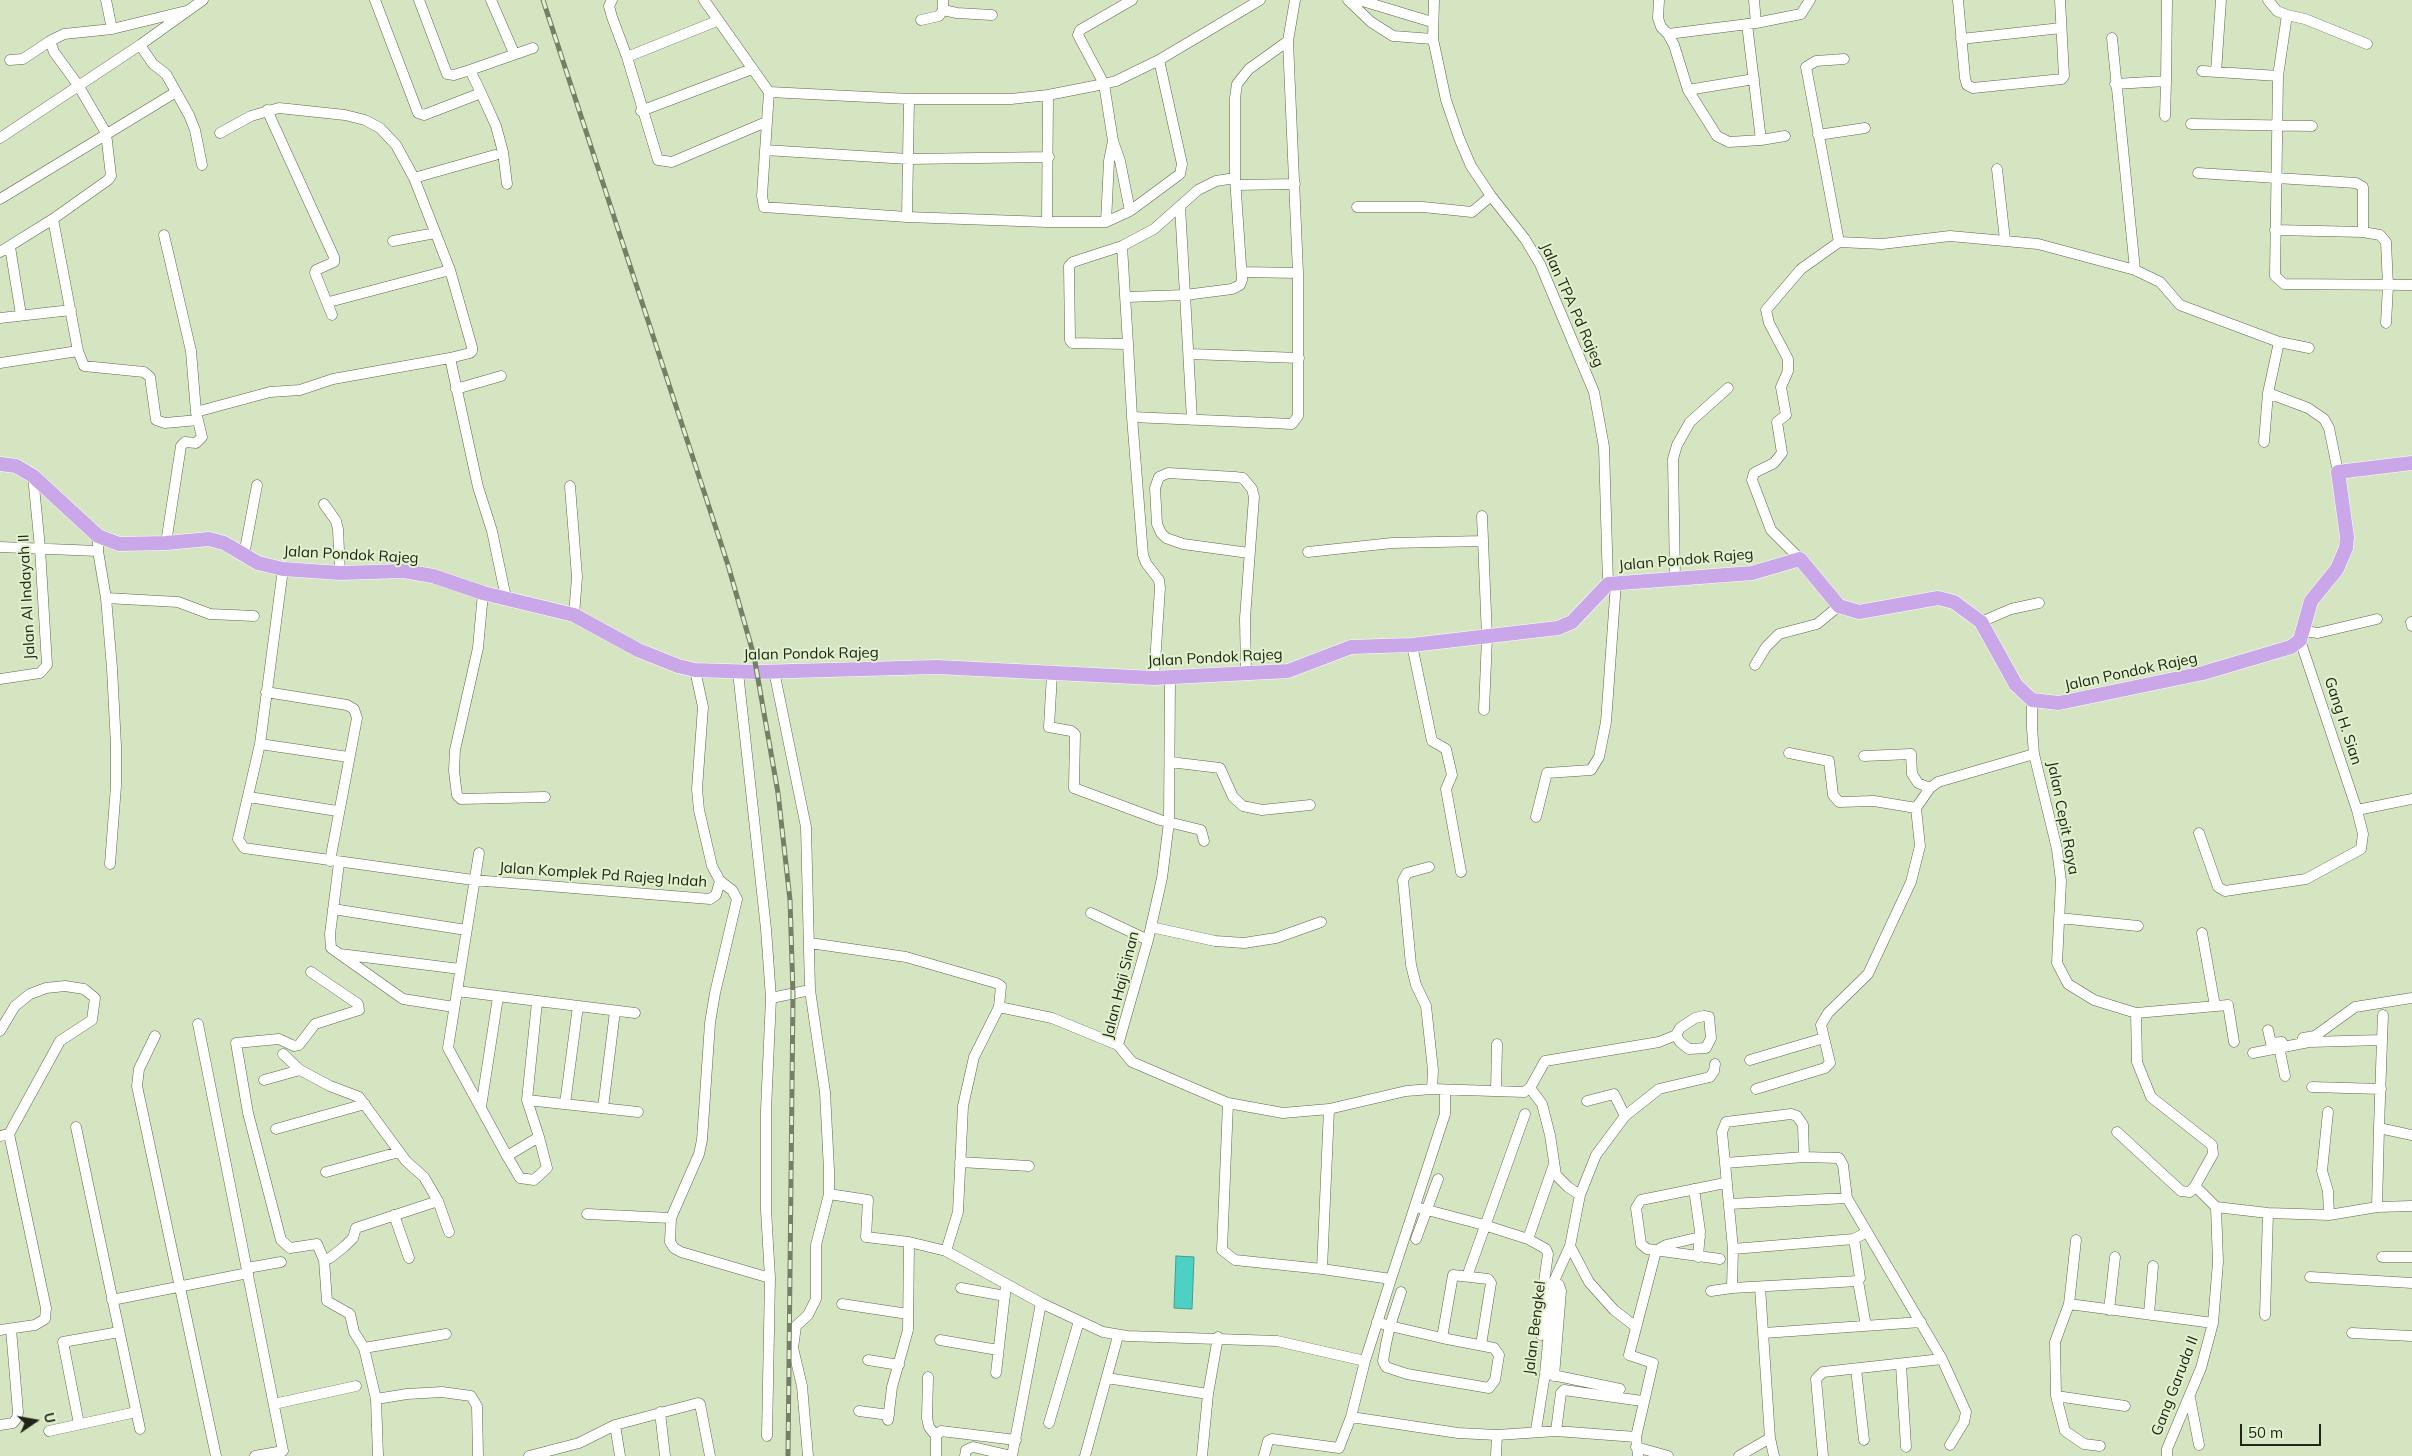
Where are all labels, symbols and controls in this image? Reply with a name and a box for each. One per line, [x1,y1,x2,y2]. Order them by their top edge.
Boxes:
street label: Jalan TPA Pd Rajeg [1536,240,1608,370]
street label: Jalan Al Indayah II [15,534,39,660]
street label: Jalan Pondok Rajeg [283,542,419,568]
street label: Jalan Pondok Rajeg [1618,545,1754,575]
street label: Jalan Pondok Rajeg [743,644,879,664]
street label: Jalan Pondok Rajeg [1147,645,1283,671]
street label: Jalan Pondok Rajeg [2063,649,2199,695]
street label: Gang H. Sian [2320,675,2366,767]
street label: Jalan Cepit Raya [2043,760,2083,876]
street label: Jalan Komplek Pd Rajeg Indah [498,859,708,891]
street label: Jalan Haji Sinan [1099,929,1143,1041]
street label: Jalan Bengkel [1520,1280,1550,1376]
street label: Gang Garuda II [2148,1334,2202,1438]
north arrow [10,1396,60,1446]
text: U [40,1411,60,1425]
scale bar [2242,1414,2323,1446]
text: 50 m [2248,1423,2283,1442]

